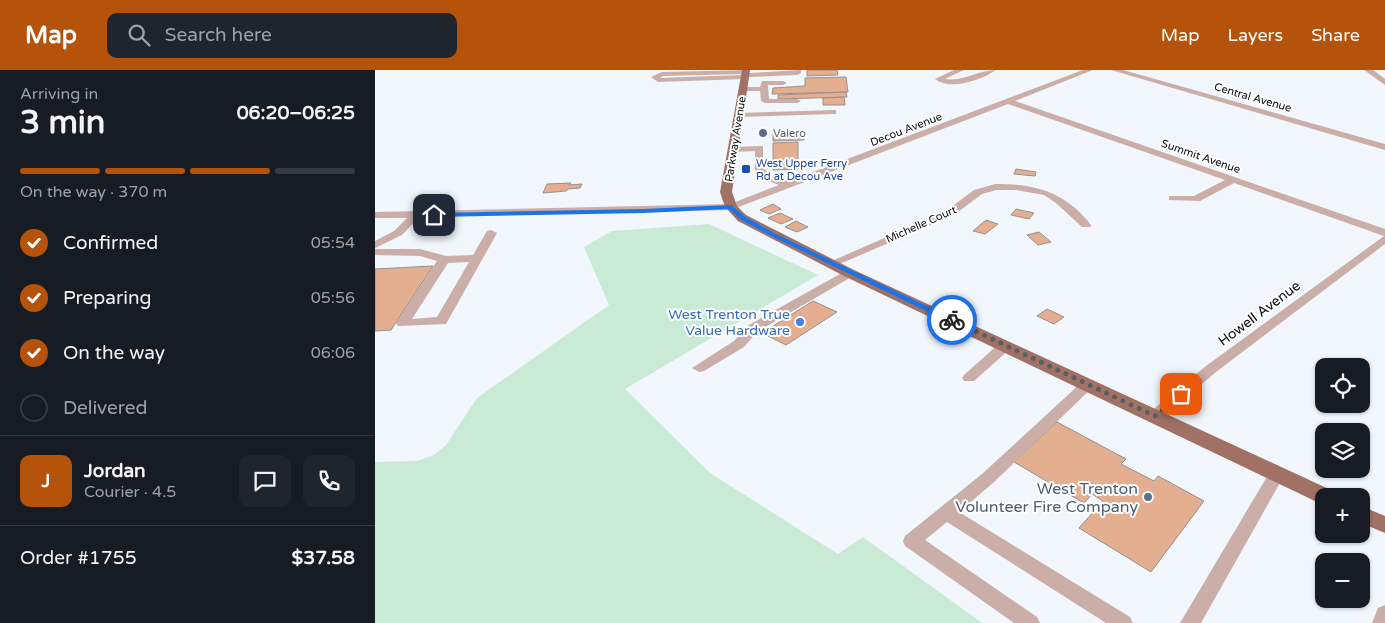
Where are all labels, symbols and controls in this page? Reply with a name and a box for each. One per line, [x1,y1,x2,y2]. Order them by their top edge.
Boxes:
search box [107,13,457,58]
text: Map [25,21,77,50]
icon: search [125,21,153,49]
text: Search here [165,24,272,46]
text: Map [1161,24,1200,46]
text: Layers [1228,24,1283,46]
text: Share [1311,24,1360,46]
street label: Central Avenue [1213,80,1293,115]
text: Arriving in [20,84,98,104]
street label: Parkway Avenue [722,95,749,183]
text: 06:20–06:25 [237,102,355,124]
text: 3 min [20,104,105,142]
street label: Decou Avenue [869,110,944,149]
marker: Valero [757,127,769,139]
place label: Valero [773,127,806,140]
street label: Summit Avenue [1160,137,1242,176]
place label: West Upper Ferry Rd at Decou Ave [756,157,847,183]
marker: West Upper Ferry Rd at Decou Ave [740,163,752,175]
text: On the way · 370 m [20,182,167,202]
pin [413,194,455,236]
icon: home [420,201,448,229]
street label: Michelle Court [884,203,959,246]
icon: check [20,229,48,257]
text: Confirmed [63,232,158,254]
text: 05:54 [311,233,355,253]
street label: Howell Avenue [1215,277,1304,350]
icon: check [20,284,48,312]
text: Preparing [63,287,152,309]
text: 05:56 [311,288,355,308]
courier [927,295,977,345]
place label: West Trenton True Value Hardware [668,306,790,339]
icon: bike [938,306,966,334]
marker: West Trenton True Value Hardware [794,316,806,328]
icon: check [20,339,48,367]
text: On the way [63,342,165,364]
text: 06:06 [311,343,355,363]
map controls [1315,358,1370,608]
button: locate [1315,358,1370,413]
pin [1160,373,1202,415]
icon: bag [1167,380,1195,408]
text: Delivered [63,397,148,419]
button: layers [1315,423,1370,478]
button: chat [239,455,291,507]
button: phone [303,455,355,507]
text: Jordan [84,460,146,482]
text: J [42,470,50,492]
place label: West Trenton Volunteer Fire Company [955,479,1138,517]
text: Courier · 4.5 [84,482,176,502]
button: + [1315,488,1370,543]
marker: West Trenton Volunteer Fire Company [1142,491,1154,503]
text: Order #1755 [20,547,137,569]
text: $37.58 [292,547,355,569]
button: − [1315,553,1370,608]

